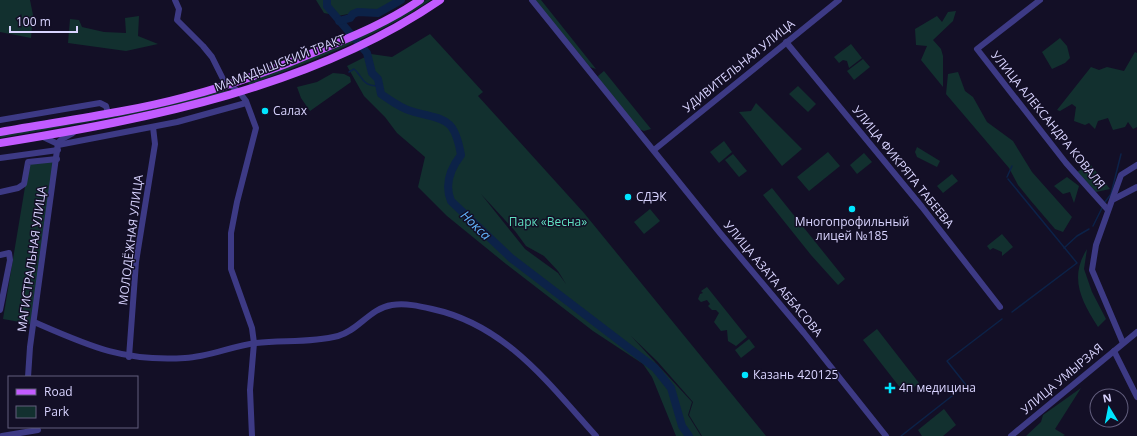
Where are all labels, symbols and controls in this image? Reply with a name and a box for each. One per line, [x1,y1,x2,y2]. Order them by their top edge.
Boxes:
scale bar [10,8,77,34]
text: 100 m [16,13,51,30]
street label: УДИВИТЕЛЬНАЯ УЛИЦА [679,15,799,116]
street label: МАМАДЫШСКИЙ ТРАКТ [212,30,348,95]
street label: УЛИЦА АЛЕКСАНДРА КОВАЛЯ [987,47,1109,192]
place label: Салах [273,102,308,119]
street label: УЛИЦА ФИКРЯТА ТАБЕЕВА [849,102,958,232]
marker: Салах [260,106,270,116]
street label: МОЛОДЁЖНАЯ УЛИЦА [114,173,147,306]
street label: МАГИСТРАЛЬНАЯ УЛИЦА [13,184,50,333]
place label: СДЭК [636,188,667,205]
marker: СДЭК [623,192,633,202]
marker: Многопрофильный лицей №185 [847,204,857,214]
water label: Нокса [457,206,496,244]
park label: Парк «Весна» [509,213,587,230]
place label: Многопрофильный лицей №185 [795,213,909,244]
street label: УЛИЦА АЗАТА АББАСОВА [720,217,827,340]
street label: УЛИЦА УМЫРЗАЯ [1017,339,1106,418]
place label: Казань 420125 [753,366,839,383]
marker: Казань 420125 [740,370,750,380]
legend [8,376,138,428]
place label: 4п медицина [899,379,976,396]
marker: 4п медицина [884,382,896,394]
text: Road [44,383,73,400]
north arrow [1089,388,1129,428]
text: N [1101,389,1113,406]
text: Park [44,403,70,420]

